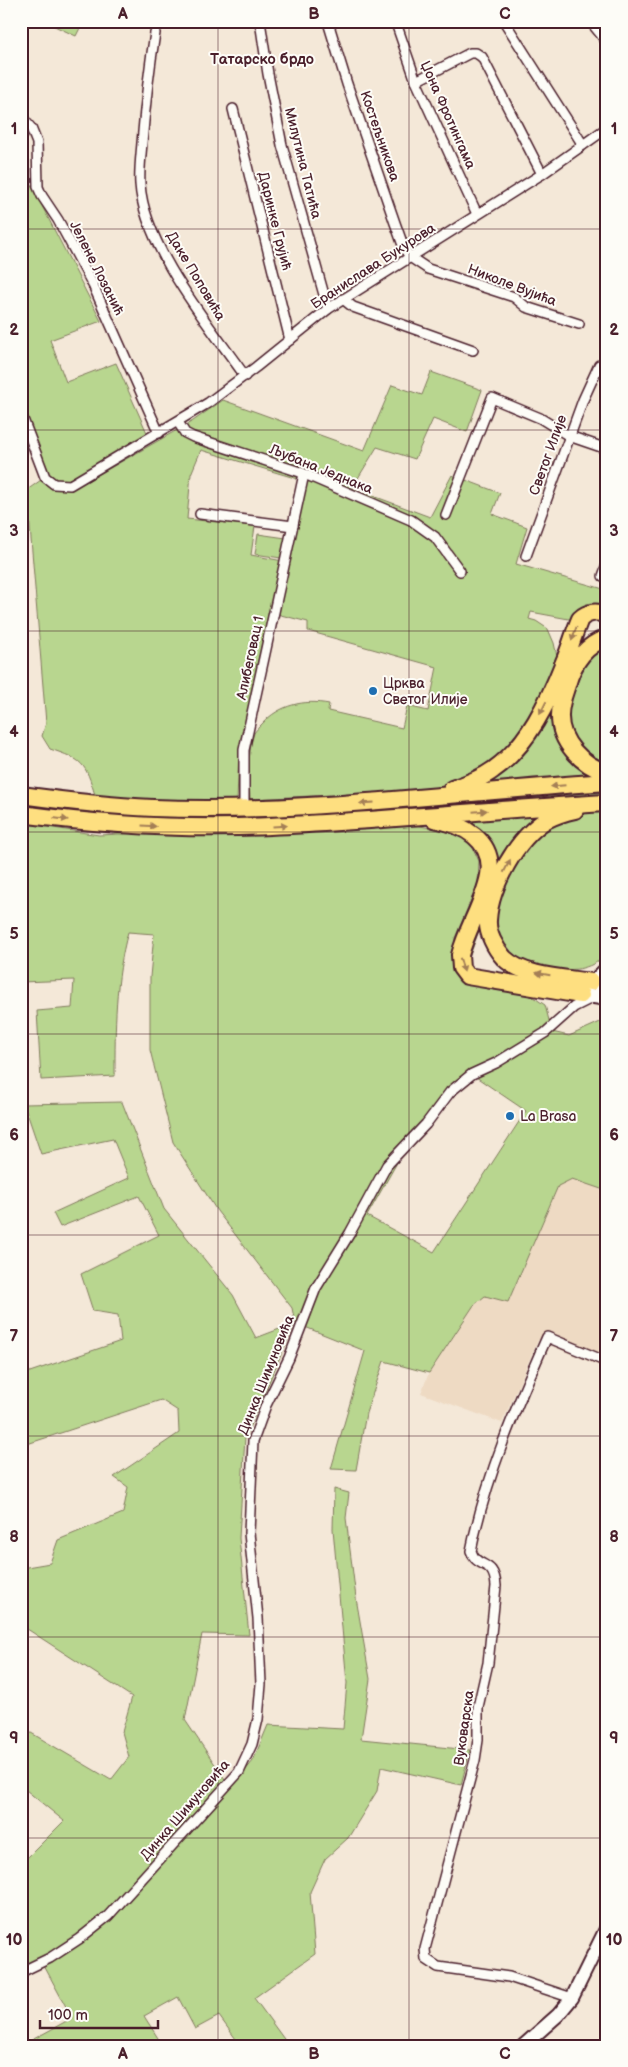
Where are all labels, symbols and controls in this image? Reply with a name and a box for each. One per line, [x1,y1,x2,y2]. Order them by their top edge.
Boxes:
text: A [117,5,128,24]
text: B [308,5,320,24]
text: C [499,5,511,24]
district label: Татарско брдо [210,50,314,69]
street label: Џона Фротингама [417,58,480,172]
street label: Костељникова [357,88,404,184]
street label: Милутина Татића [281,106,325,221]
text: 1 [11,120,17,139]
text: 1 [611,120,617,139]
street label: Даринке Грујић [255,170,295,272]
street label: Јелене Лозанић [66,218,128,318]
street label: Бранислава Букурова [308,219,439,313]
street label: Даке Поповића [163,228,230,324]
street label: Николе Вујића [465,260,559,310]
text: 2 [9,321,19,340]
text: 2 [609,321,619,340]
street label: Светог Илије [526,412,571,498]
street label: Љубана Једнака [266,440,376,498]
text: 3 [9,522,19,541]
text: 3 [609,522,619,541]
street label: Алибеговац 1 [233,615,267,702]
one-way arrow [570,626,577,641]
place label: Црква Светог Илије [383,675,468,708]
marker: Црква Светог Илије [367,685,379,697]
one-way arrow [539,700,547,715]
text: 4 [9,723,19,742]
text: 4 [609,723,619,742]
one-way arrow [550,782,566,790]
one-way arrow [359,799,375,807]
one-way arrow [473,806,489,814]
one-way arrow [53,815,69,823]
one-way arrow [273,821,289,829]
one-way arrow [141,822,157,830]
one-way arrow [503,859,511,873]
text: 5 [9,925,19,944]
text: 5 [609,925,619,944]
one-way arrow [459,958,467,973]
one-way arrow [535,970,551,978]
place label: La Brasa [520,1108,577,1125]
marker: La Brasa [504,1110,516,1122]
text: 6 [9,1126,19,1145]
text: 6 [609,1126,619,1145]
street label: Динка Шимуновића [234,1312,298,1437]
text: 7 [10,1327,19,1346]
text: 7 [610,1327,619,1346]
text: 8 [9,1528,19,1547]
text: 8 [609,1528,619,1547]
street label: Вуковарска [450,1689,478,1767]
text: 9 [9,1729,19,1748]
text: 9 [609,1729,619,1748]
street label: Динка Шимуновића [137,1756,234,1864]
text: 10 [6,1931,22,1950]
text: 10 [606,1931,622,1950]
scale bar [40,1997,158,2029]
text: 100 m [48,2006,88,2025]
text: A [117,2045,128,2064]
text: B [308,2045,320,2064]
text: C [499,2045,511,2064]

